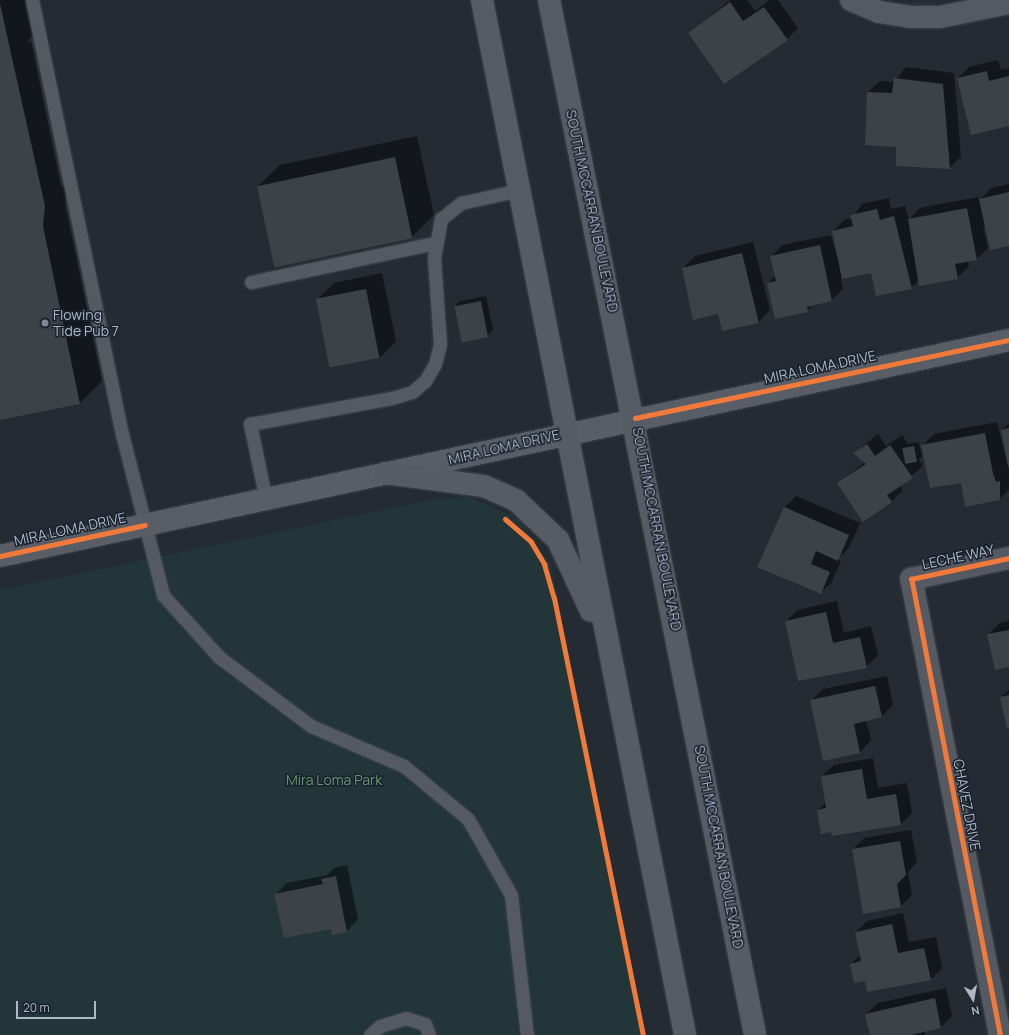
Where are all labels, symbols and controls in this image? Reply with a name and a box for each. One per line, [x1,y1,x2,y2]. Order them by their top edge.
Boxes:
street label: SOUTH MCCARRAN BOULEVARD [562,108,622,314]
place label: Flowing Tide Pub 7 [53,307,119,340]
marker: Flowing Tide Pub 7 [40,318,50,328]
street label: MIRA LOMA DRIVE [763,347,877,387]
street label: MIRA LOMA DRIVE [447,426,561,468]
street label: SOUTH MCCARRAN BOULEVARD [629,426,685,632]
street label: MIRA LOMA DRIVE [13,509,127,549]
street label: LECHE WAY [921,541,995,573]
street label: SOUTH MCCARRAN BOULEVARD [691,744,747,950]
street label: CHAVEZ DRIVE [950,758,984,852]
park label: Mira Loma Park [286,772,382,788]
north arrow [953,979,993,1019]
scale bar [18,993,98,1019]
text: 20 m [23,999,50,1016]
text: N [970,1003,981,1019]

